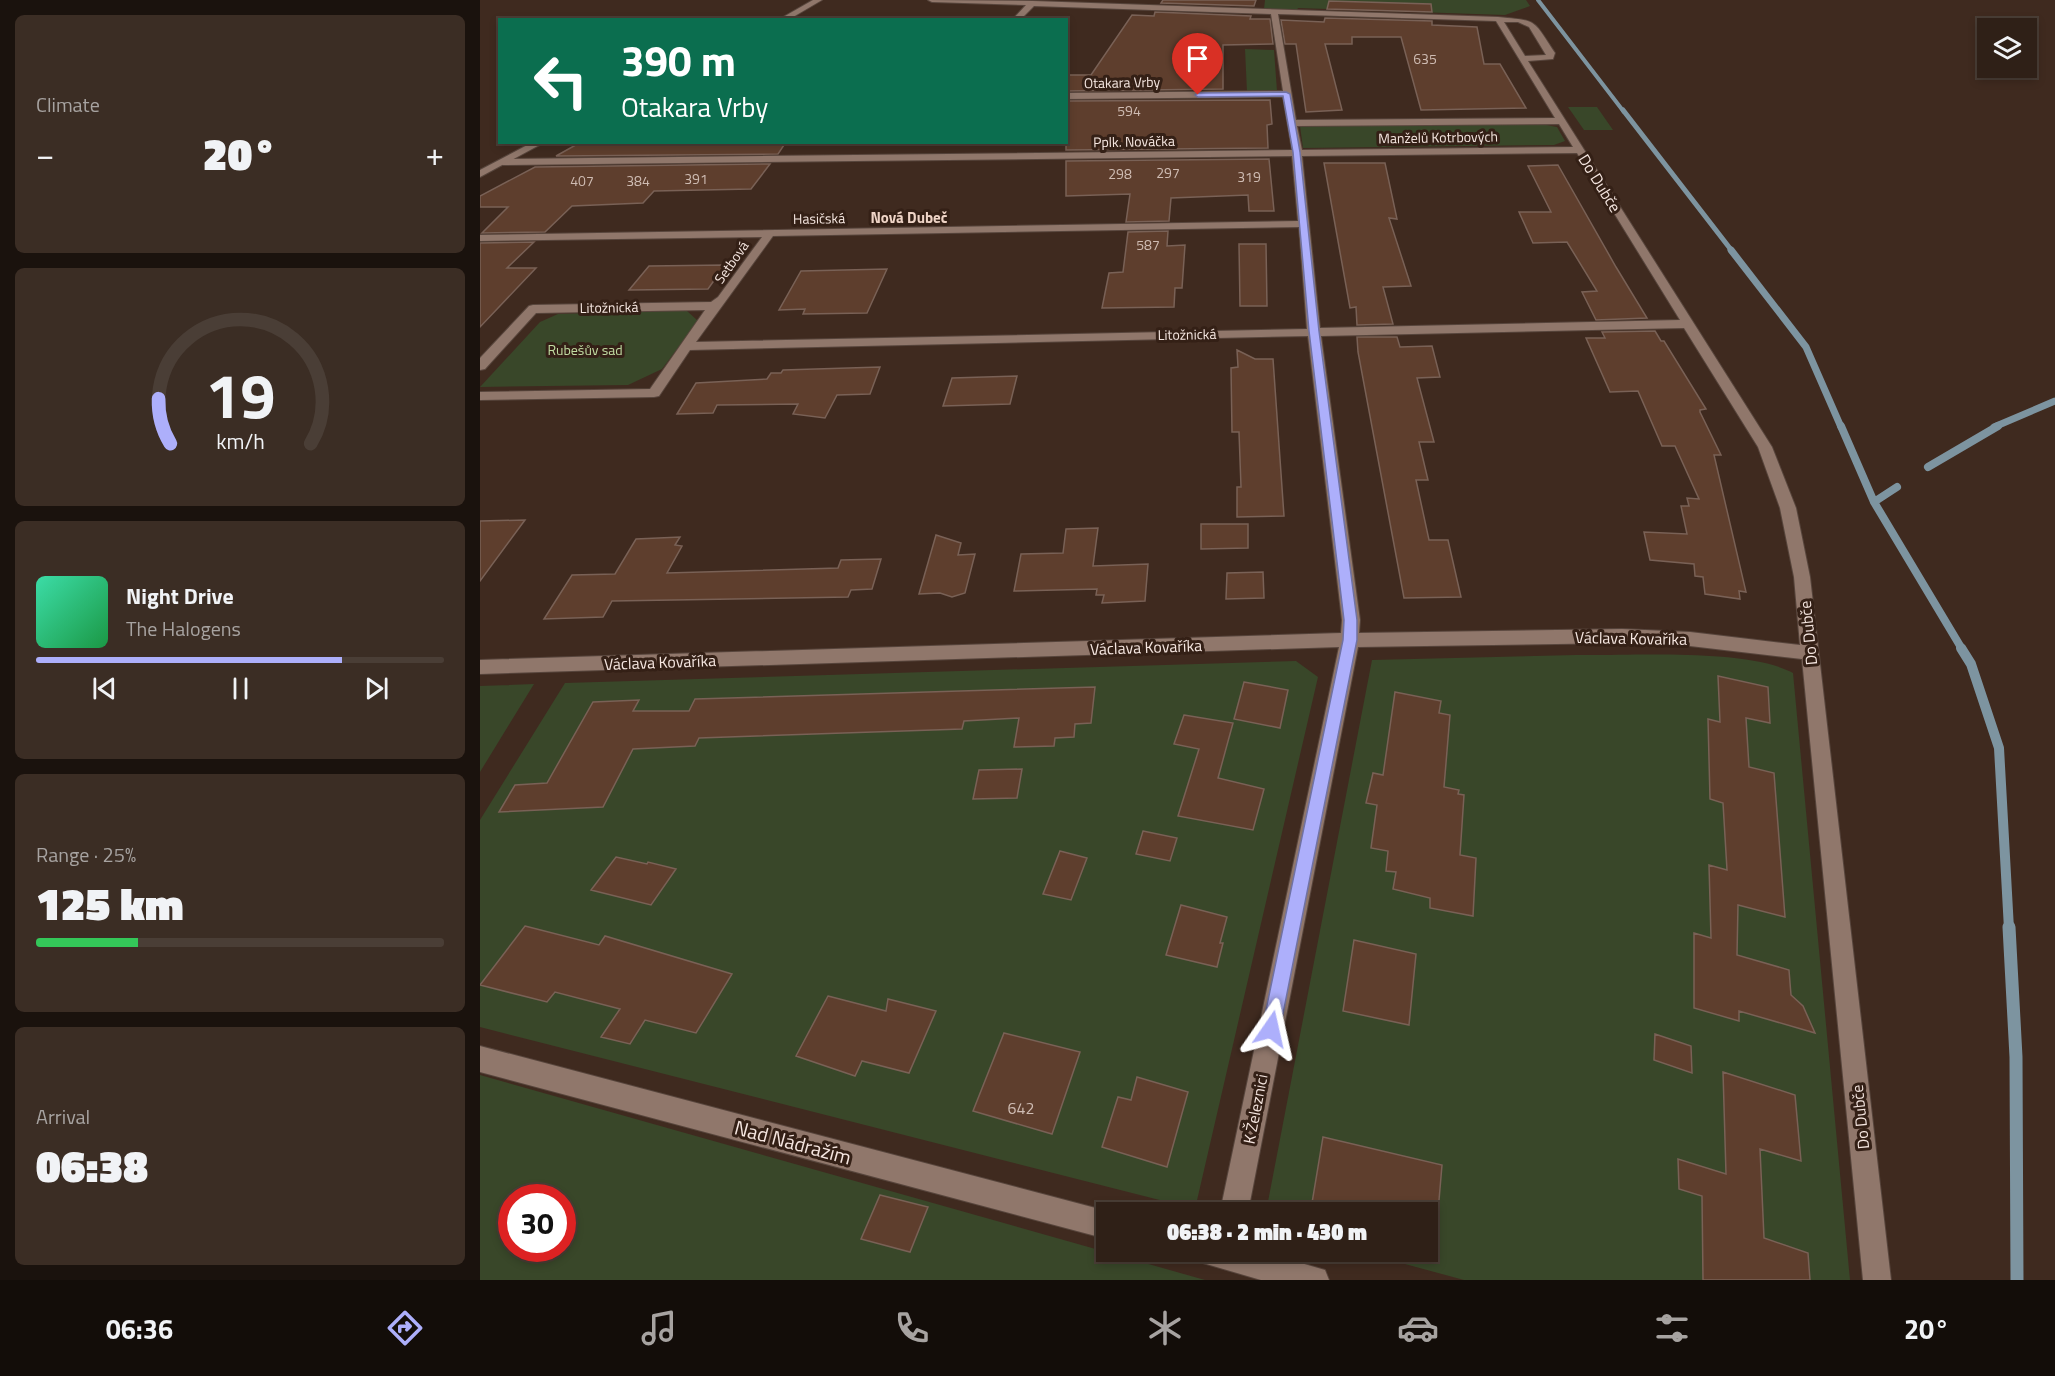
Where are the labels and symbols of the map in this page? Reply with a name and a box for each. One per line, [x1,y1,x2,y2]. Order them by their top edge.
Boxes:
pin [1172,33,1223,95]
house number: 635 [1413,48,1437,69]
street label: Otakara Vrby [1084,71,1161,93]
house number: 594 [1117,100,1141,121]
street label: Manželů Kotrbových [1378,125,1498,149]
street label: Pplk. Nováčka [1093,130,1175,152]
street label: Do Dubče [1573,149,1627,217]
house number: 297 [1156,162,1180,183]
house number: 298 [1108,163,1132,184]
house number: 319 [1237,166,1261,187]
house number: 391 [684,168,708,189]
house number: 407 [570,170,594,191]
house number: 384 [626,170,650,191]
district label: Nová Dubeč [871,206,948,229]
street label: Hasičská [793,207,845,229]
house number: 587 [1136,234,1160,255]
street label: Setbová [709,236,753,288]
street label: Litožnická [579,296,639,318]
street label: Litožnická [1157,323,1217,345]
park label: Rubešův sad [547,339,623,360]
street label: Do Dubče [1793,600,1823,666]
street label: Václava Kovaříka [1575,625,1687,651]
street label: Václava Kovaříka [1090,633,1202,661]
street label: Václava Kovaříka [604,648,716,676]
position arrow [1239,997,1303,1061]
street label: K Železnici [1236,1072,1274,1146]
street label: Do Dubče [1845,1084,1875,1150]
house number: 642 [1008,1096,1034,1120]
street label: Nad Nádražím [731,1112,855,1172]
speed limit sign: 30 [498,1184,576,1262]

